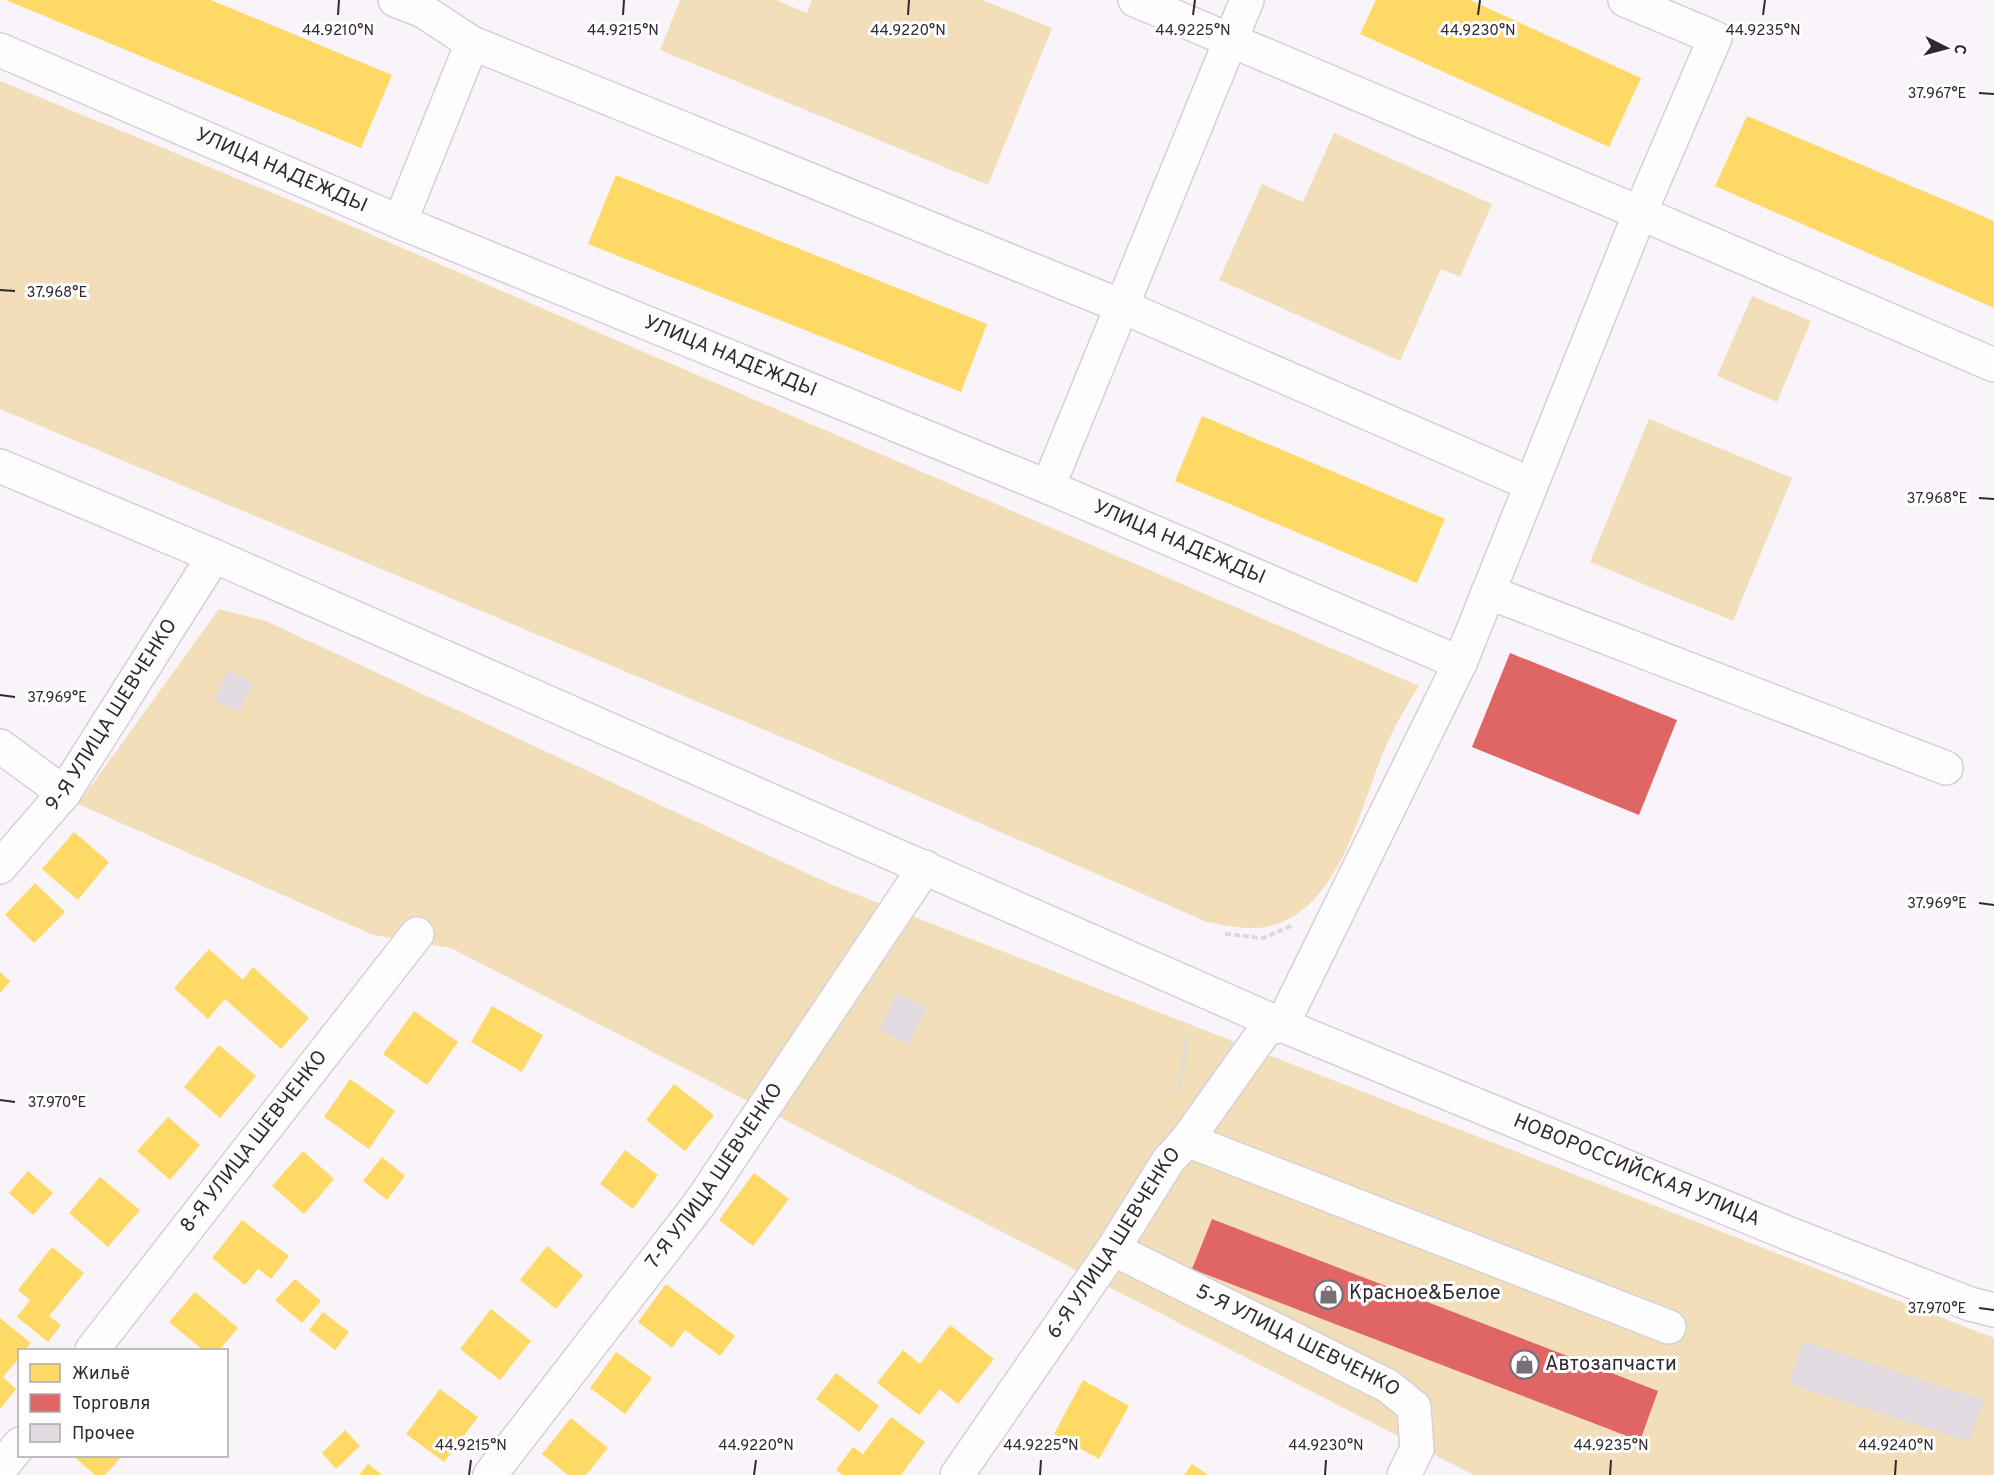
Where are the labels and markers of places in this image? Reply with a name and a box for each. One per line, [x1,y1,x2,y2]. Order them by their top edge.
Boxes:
shop icon: Красное&Белое [1312,1278,1344,1310]
place label: Красное&Белое [1349,1281,1501,1307]
shop icon: Автозапчасти [1508,1349,1540,1381]
place label: Автозапчасти [1545,1352,1677,1378]

